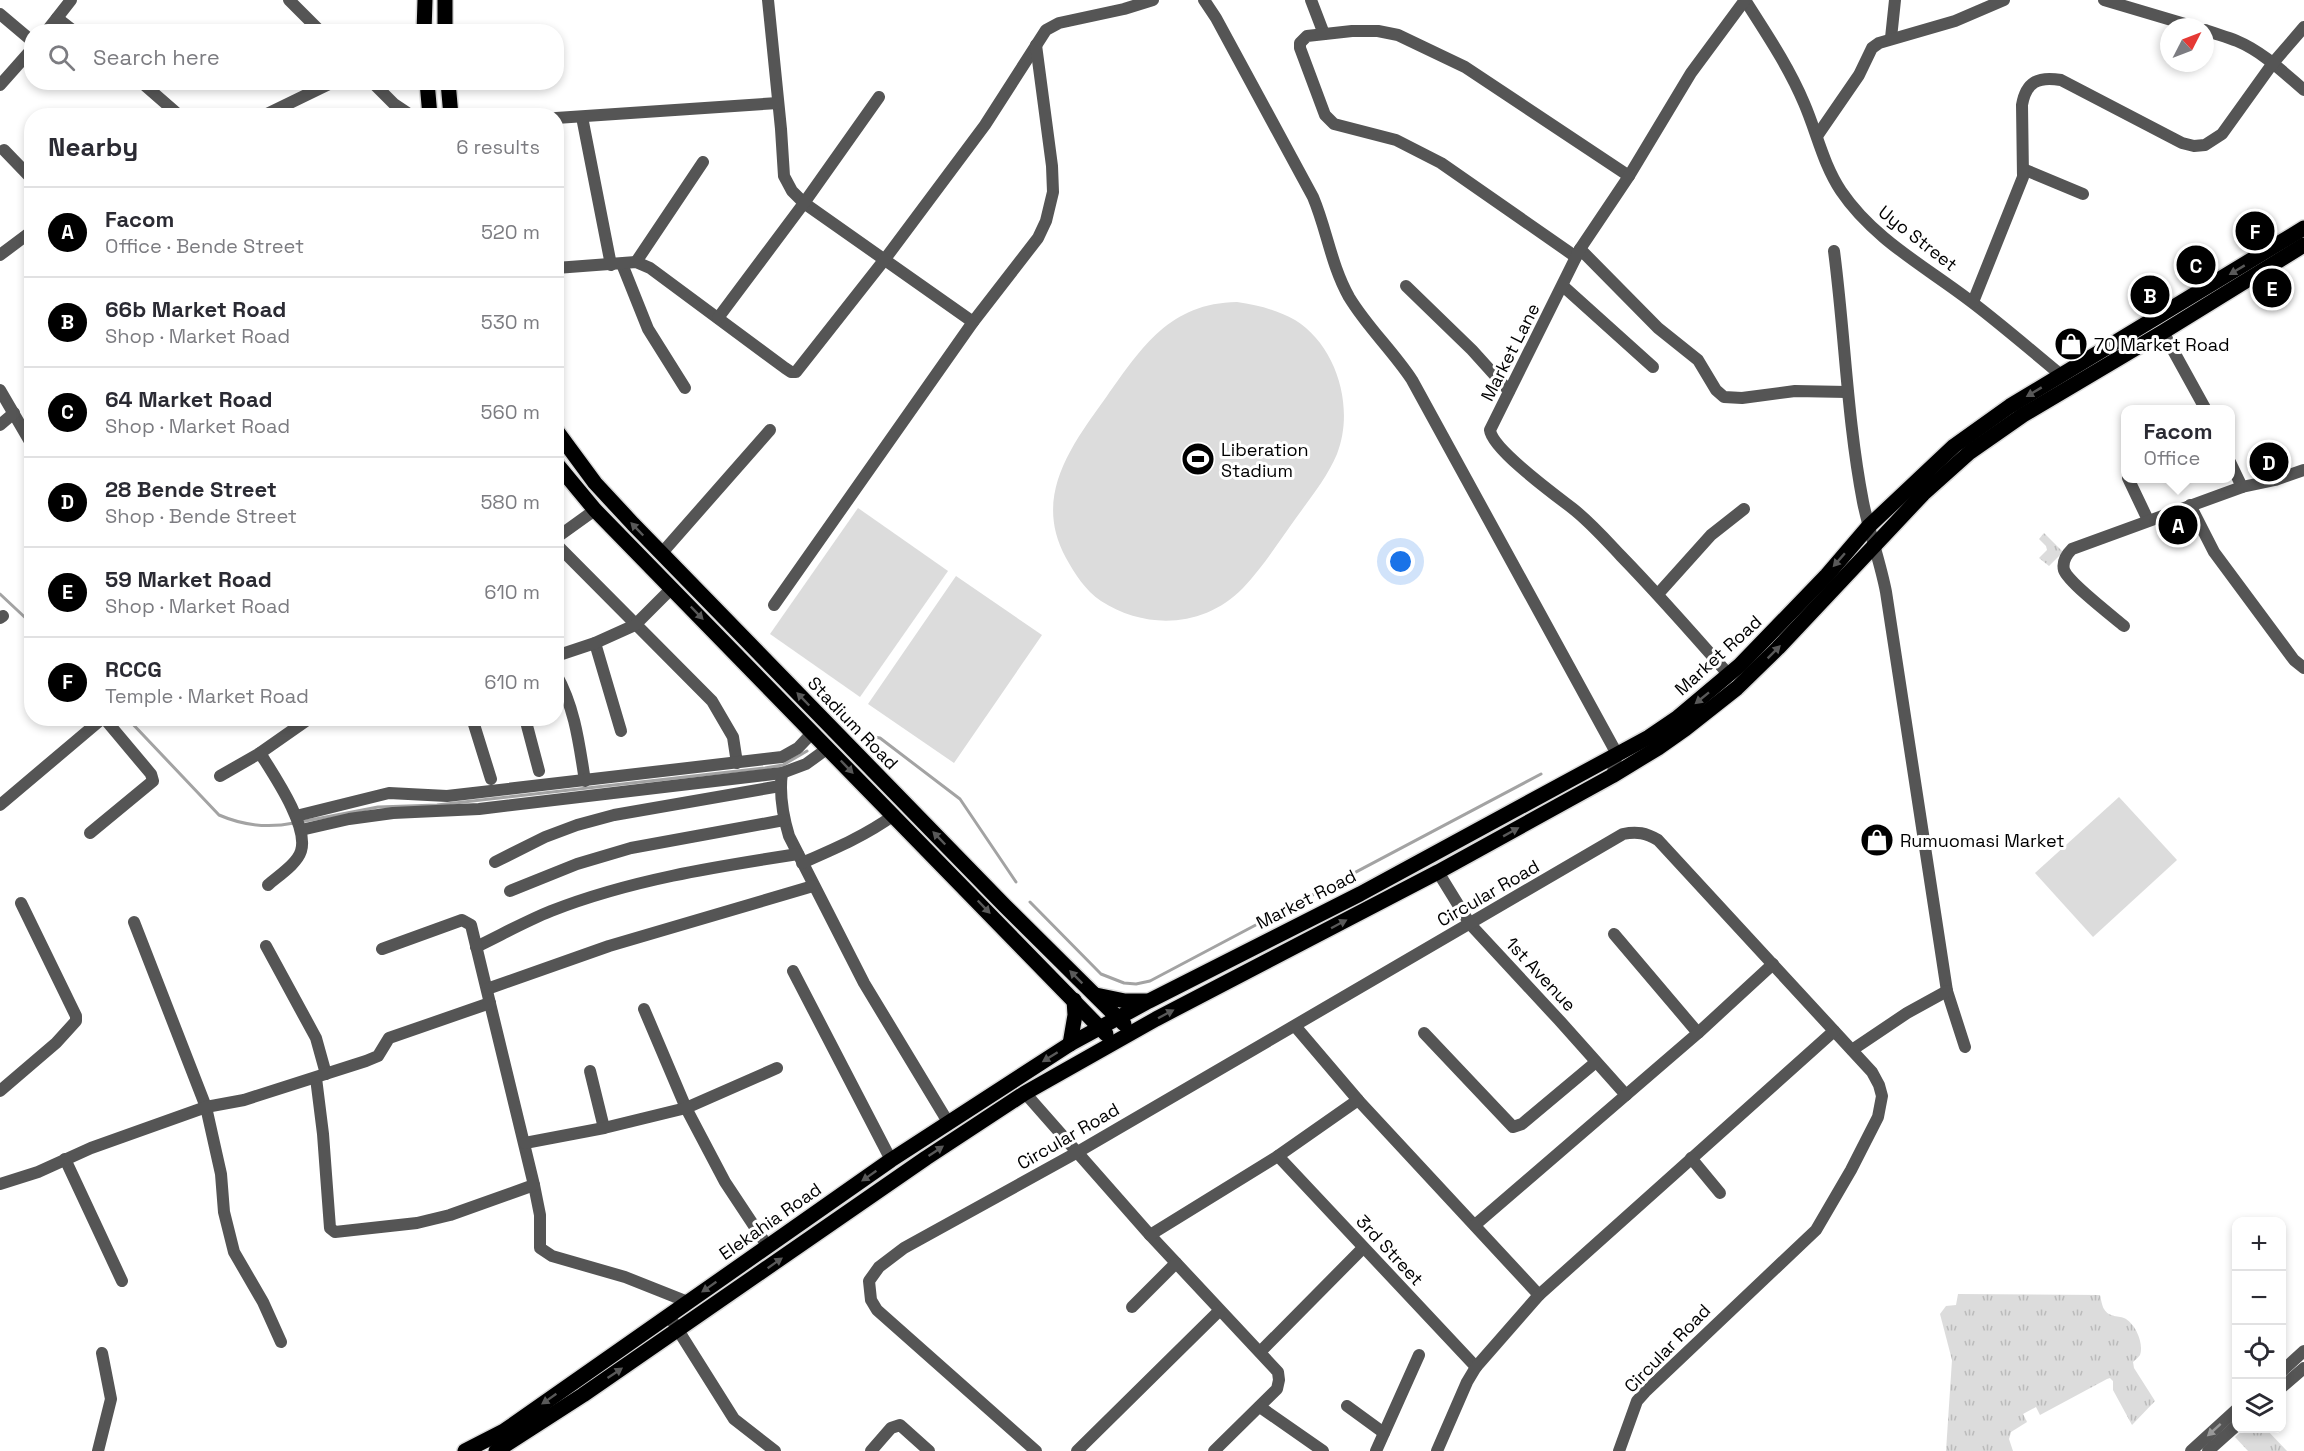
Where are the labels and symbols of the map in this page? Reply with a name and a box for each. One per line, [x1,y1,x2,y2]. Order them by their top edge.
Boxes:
north arrow [2160,18,2214,72]
street label: Uyo Street [1874,200,1962,276]
pin: F [2236,208,2274,254]
pin: C [2176,242,2216,288]
one-way arrow [2229,264,2245,275]
pin: E [2252,266,2292,310]
pin: B [2130,272,2170,318]
street label: Market Lane [1475,299,1545,405]
shop icon: 70 Market Road [2053,326,2089,362]
place label: 70 Market Road [2094,333,2229,356]
one-way arrow [2026,387,2042,398]
place label: Liberation Stadium [1221,438,1309,482]
pin: D [2250,440,2288,484]
sports icon: Liberation Stadium [1180,441,1216,477]
pin: A [2158,502,2198,548]
one-way arrow [631,522,645,536]
your location [1386,547,1415,576]
one-way arrow [1833,552,1846,568]
one-way arrow [689,605,703,619]
street label: Market Road [1670,610,1766,700]
one-way arrow [1767,645,1781,659]
street label: Stadium Road [803,672,903,774]
one-way arrow [1695,691,1710,704]
one-way arrow [796,692,810,706]
one-way arrow [840,760,854,774]
shop icon: Rumuomasi Market [1859,822,1895,858]
one-way arrow [1503,827,1520,837]
place label: Rumuomasi Market [1900,829,2065,852]
one-way arrow [932,831,946,846]
street label: Circular Road [1433,854,1543,932]
street label: Market Road [1252,864,1360,934]
one-way arrow [976,900,990,914]
one-way arrow [1330,919,1347,929]
street label: 1st Avenue [1501,932,1581,1016]
one-way arrow [1069,970,1084,984]
one-way arrow [1158,1009,1175,1019]
one-way arrow [1041,1052,1058,1063]
street label: Circular Road [1013,1097,1123,1175]
one-way arrow [927,1146,944,1157]
one-way arrow [861,1170,877,1181]
street label: Elekahia Road [714,1177,826,1265]
street label: 3rd Street [1351,1210,1429,1290]
one-way arrow [767,1257,783,1269]
one-way arrow [701,1281,717,1292]
street label: Circular Road [1619,1299,1715,1397]
one-way arrow [607,1368,623,1379]
one-way arrow [542,1393,558,1405]
one-way arrow [2206,1423,2221,1437]

